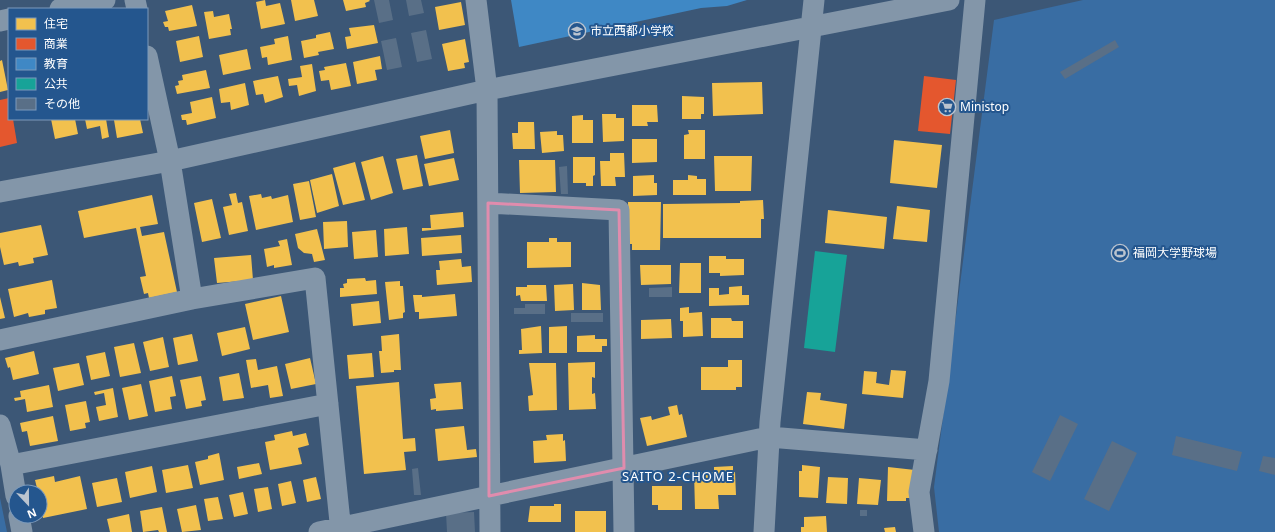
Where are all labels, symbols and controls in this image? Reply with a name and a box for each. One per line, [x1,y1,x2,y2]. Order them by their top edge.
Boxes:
legend [8,8,148,120]
text: 住宅 [44,15,68,32]
school or university icon: 市立西都小学校 [567,21,587,41]
place label: 市立西都小学校 [590,22,674,39]
text: 商業 [44,35,68,52]
text: 教育 [44,55,68,72]
text: 公共 [44,75,68,92]
text: その他 [44,95,80,112]
supermarket icon: Ministop [937,97,957,117]
place label: Ministop [960,98,1009,115]
sports icon: 福岡大学野球場 [1110,243,1130,263]
place label: 福岡大学野球場 [1133,244,1217,261]
district label: SAITO 2-CHOME [622,467,734,485]
north arrow [8,484,48,524]
text: N [25,505,39,522]

